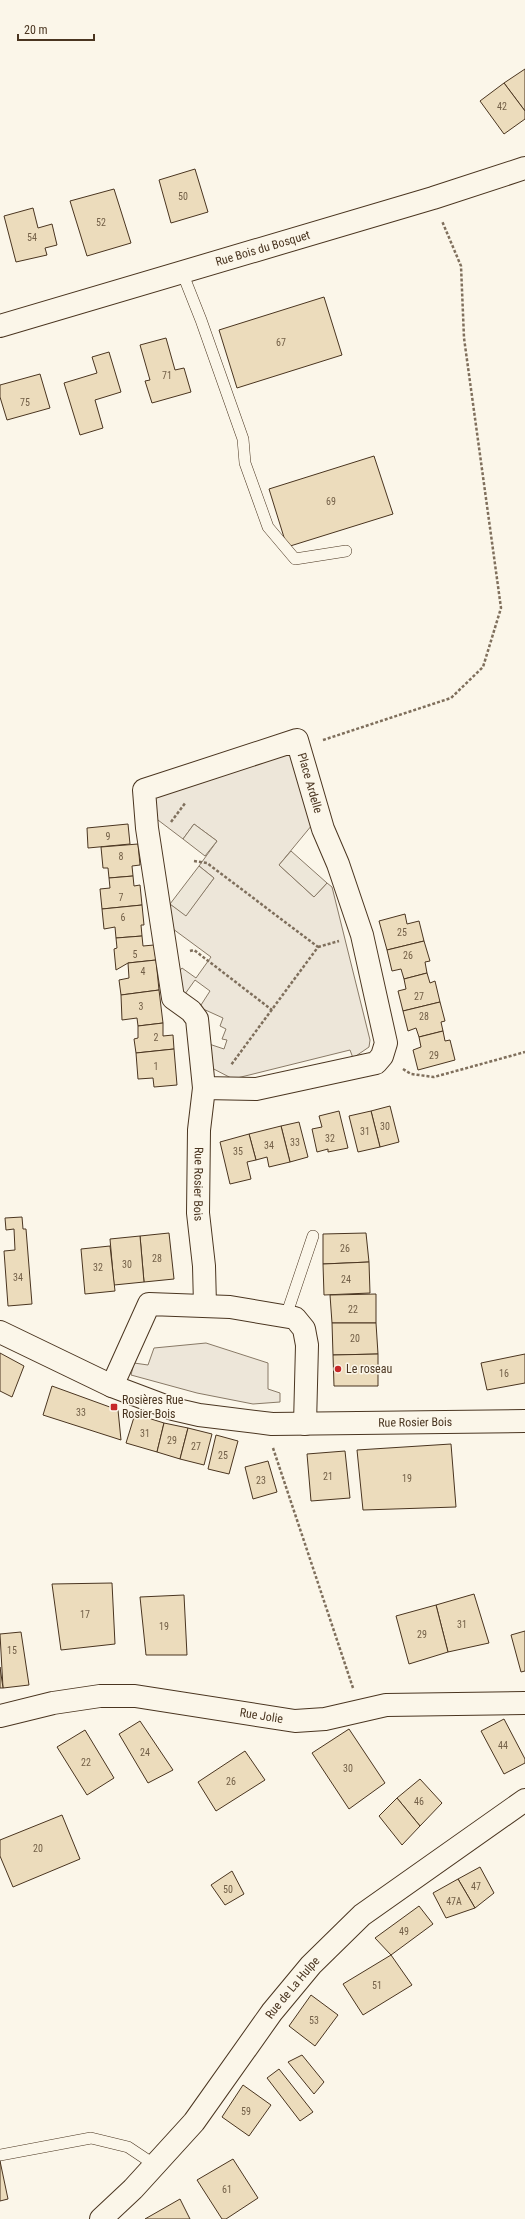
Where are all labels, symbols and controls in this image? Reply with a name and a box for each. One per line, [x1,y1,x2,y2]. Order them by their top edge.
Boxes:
scale bar [18,16,94,42]
text: 20 m [24,23,48,37]
house number: 42 [497,101,507,112]
house number: 50 [178,191,188,202]
house number: 52 [96,217,106,228]
street label: Rue Bois du Bosquet [214,228,312,269]
house number: 54 [27,232,37,243]
house number: 67 [276,337,286,348]
house number: 71 [162,370,172,381]
house number: 75 [20,397,30,408]
house number: 69 [326,496,336,507]
street label: Place Ardelle [295,751,325,815]
house number: 9 [106,831,111,842]
house number: 8 [119,851,124,862]
house number: 7 [119,892,124,903]
house number: 6 [121,912,126,923]
house number: 25 [397,927,407,938]
house number: 5 [133,949,138,960]
house number: 26 [403,950,413,961]
house number: 4 [141,966,146,977]
house number: 27 [414,991,424,1002]
house number: 3 [139,1001,144,1012]
house number: 28 [419,1011,429,1022]
house number: 2 [154,1032,159,1043]
house number: 29 [429,1050,439,1061]
house number: 1 [154,1061,158,1072]
house number: 30 [380,1121,390,1132]
house number: 31 [360,1126,370,1137]
house number: 32 [325,1133,335,1144]
house number: 33 [290,1137,300,1148]
house number: 34 [264,1140,274,1151]
house number: 35 [233,1146,243,1157]
street label: Rue Rosier Bois [191,1147,206,1222]
house number: 26 [340,1243,350,1254]
house number: 28 [152,1253,162,1264]
house number: 30 [122,1259,132,1270]
house number: 32 [93,1262,103,1273]
house number: 34 [13,1272,23,1283]
house number: 24 [341,1274,351,1285]
house number: 22 [348,1304,358,1315]
house number: 20 [350,1333,360,1344]
place label: Le roseau [346,1362,392,1376]
marker: Le roseau [333,1364,343,1374]
house number: 16 [499,1368,509,1379]
place label: Rosières Rue Rosier Bois [122,1393,184,1421]
marker: Rosières Rue Rosier Bois [109,1402,119,1412]
house number: 33 [76,1407,86,1418]
street label: Rue Rosier Bois [378,1415,452,1430]
house number: 31 [140,1428,150,1439]
house number: 29 [167,1435,177,1446]
house number: 27 [191,1441,201,1452]
house number: 25 [218,1450,228,1461]
house number: 21 [323,1471,333,1482]
house number: 19 [402,1473,412,1484]
house number: 23 [256,1475,266,1486]
house number: 17 [80,1609,90,1620]
house number: 31 [457,1619,467,1630]
house number: 19 [159,1621,169,1632]
house number: 29 [417,1629,427,1640]
house number: 15 [7,1645,17,1656]
street label: Rue Jolie [239,1705,284,1726]
house number: 44 [498,1740,508,1751]
house number: 24 [140,1747,150,1758]
house number: 22 [81,1757,91,1768]
house number: 30 [343,1763,353,1774]
house number: 26 [226,1776,236,1787]
house number: 46 [414,1796,424,1807]
house number: 20 [33,1843,43,1854]
house number: 47 [471,1881,481,1892]
house number: 50 [223,1884,233,1895]
house number: 47A [446,1896,462,1907]
house number: 49 [399,1926,409,1937]
street label: Rue de La Hulpe [262,1953,323,2022]
house number: 51 [372,1980,382,1991]
house number: 53 [309,2015,319,2026]
house number: 59 [241,2106,251,2117]
house number: 61 [222,2184,232,2195]

